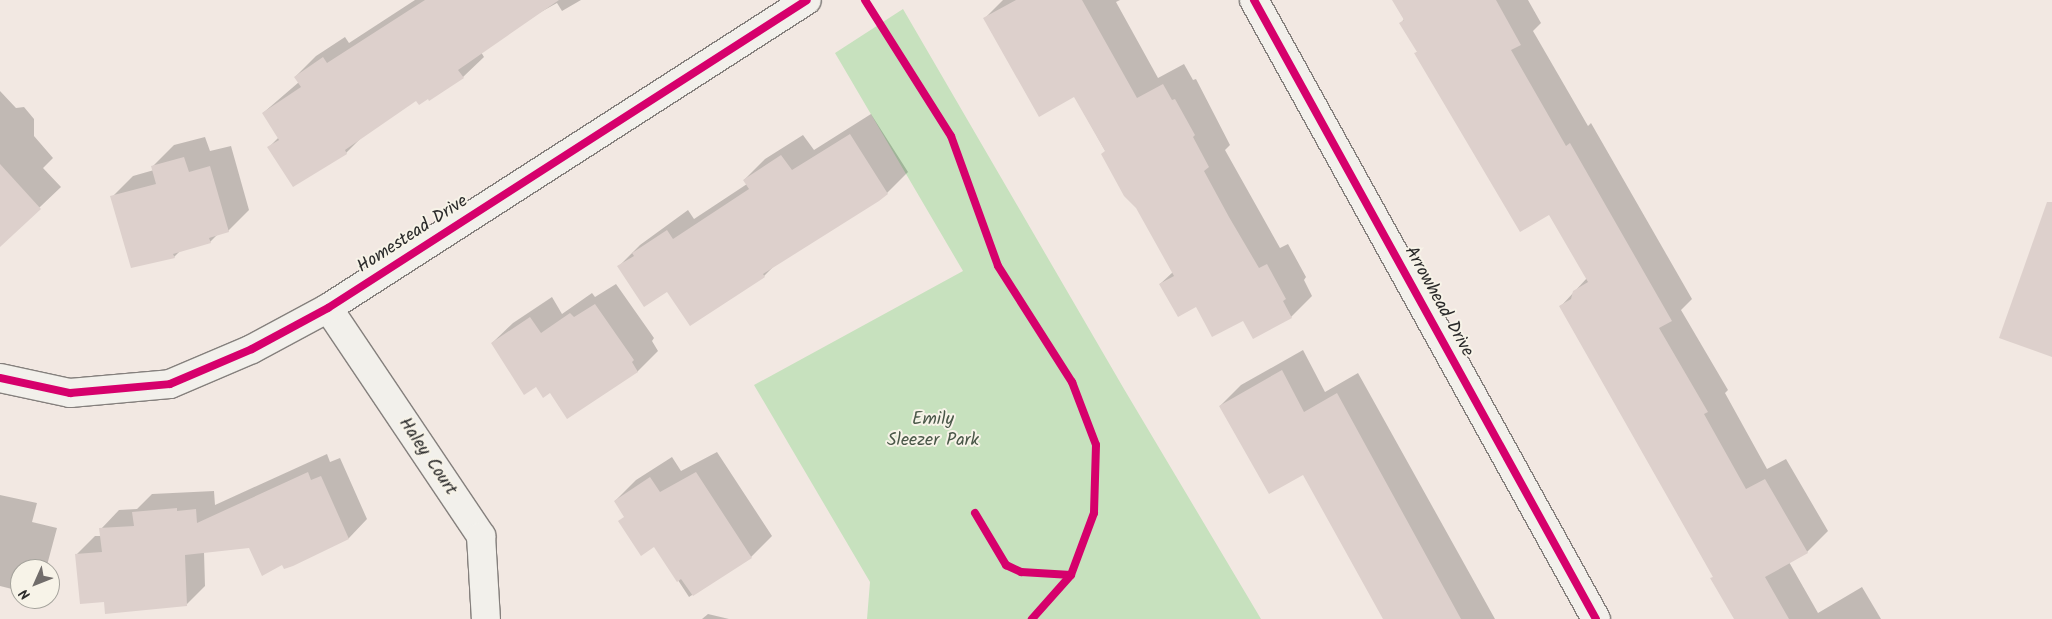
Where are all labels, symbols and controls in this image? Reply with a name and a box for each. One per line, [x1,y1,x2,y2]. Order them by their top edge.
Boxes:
street label: Homestead Drive [354,191,472,279]
street label: Arrowhead Drive [1399,243,1477,361]
park label: Emily Sleezer Park [887,410,979,452]
street label: Haley Court [393,414,461,500]
north arrow [10,559,60,609]
text: N [14,583,36,605]

